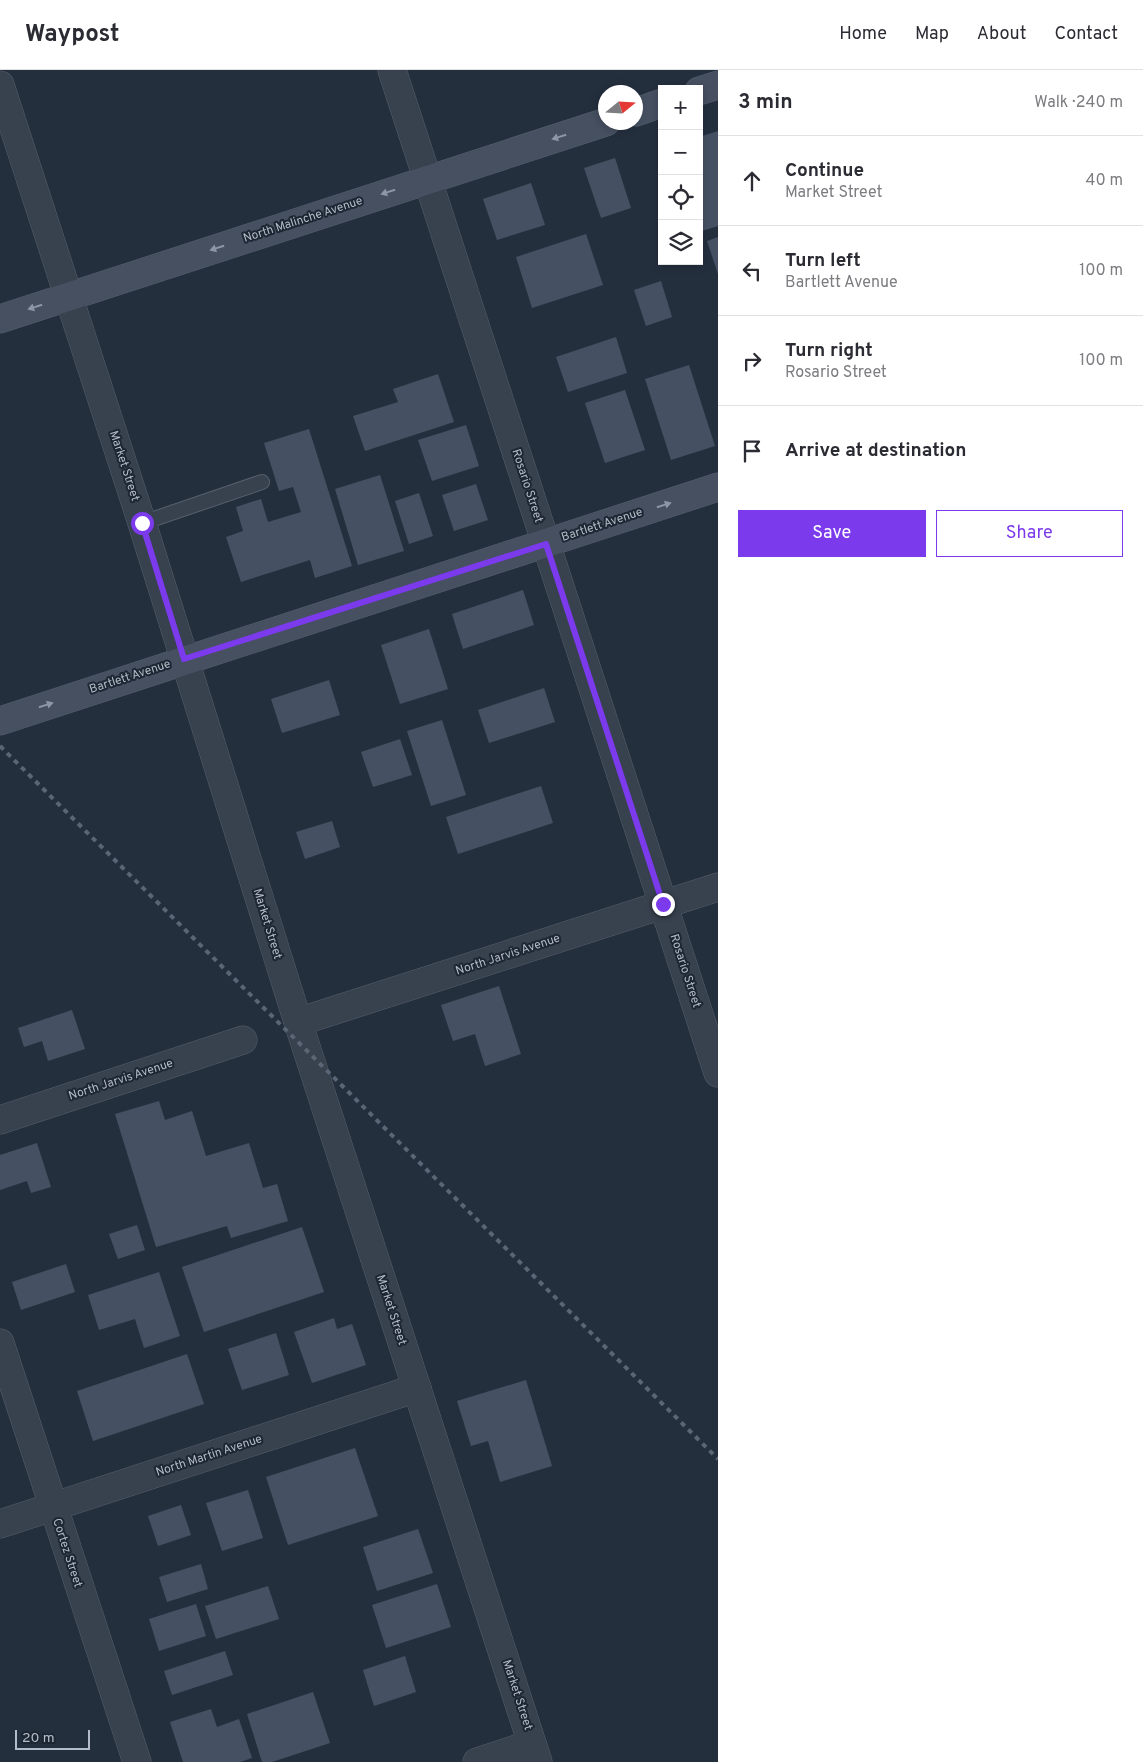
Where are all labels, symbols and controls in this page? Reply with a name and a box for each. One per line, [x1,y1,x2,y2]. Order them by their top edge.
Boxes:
text: Waypost [25,20,119,50]
text: Home [839,23,887,46]
text: Map [915,23,949,46]
text: About [977,23,1026,46]
text: Contact [1054,23,1118,46]
north arrow [598,85,643,130]
map controls [658,85,703,265]
button: + [658,85,703,130]
text: 3 min [738,89,793,116]
text: Walk · 240 m [1034,93,1123,113]
button: − [658,130,703,175]
one-way arrow [551,133,566,141]
text: Continue [785,159,864,183]
icon: ahead [738,167,766,195]
text: 40 m [1085,171,1123,191]
button: locate [658,175,703,220]
text: Market Street [785,183,882,203]
one-way arrow [380,188,395,196]
street label: North Malinche Avenue [241,193,365,247]
button: layers [658,220,703,265]
one-way arrow [209,245,224,252]
text: Turn left [785,249,861,273]
icon: left [738,257,766,285]
text: 100 m [1079,261,1123,281]
text: Bartlett Avenue [785,273,898,293]
one-way arrow [27,304,42,312]
text: Turn right [785,339,873,363]
icon: right [738,347,766,375]
text: 100 m [1079,351,1123,371]
text: Rosario Street [785,363,887,383]
street label: Market Street [105,429,143,503]
icon: arrive [738,437,766,465]
text: Arrive at destination [785,439,966,463]
street label: Rosario Street [508,447,546,525]
one-way arrow [656,501,671,508]
street label: Bartlett Avenue [559,504,645,546]
button: Save [738,510,926,557]
button: Share [936,510,1123,557]
route start [131,512,154,535]
street label: Bartlett Avenue [87,656,173,698]
one-way arrow [39,701,54,709]
street label: Market Street [249,887,285,961]
route end [652,893,675,916]
street label: North Jarvis Avenue [454,931,562,979]
street label: Rosario Street [666,932,704,1010]
street label: North Jarvis Avenue [67,1056,175,1104]
street label: Market Street [372,1273,410,1347]
street label: North Martin Avenue [154,1431,264,1481]
street label: Cortez Street [48,1516,86,1590]
street label: Market Street [498,1658,536,1732]
scale bar [15,1727,90,1750]
text: 20 m [22,1730,55,1747]

